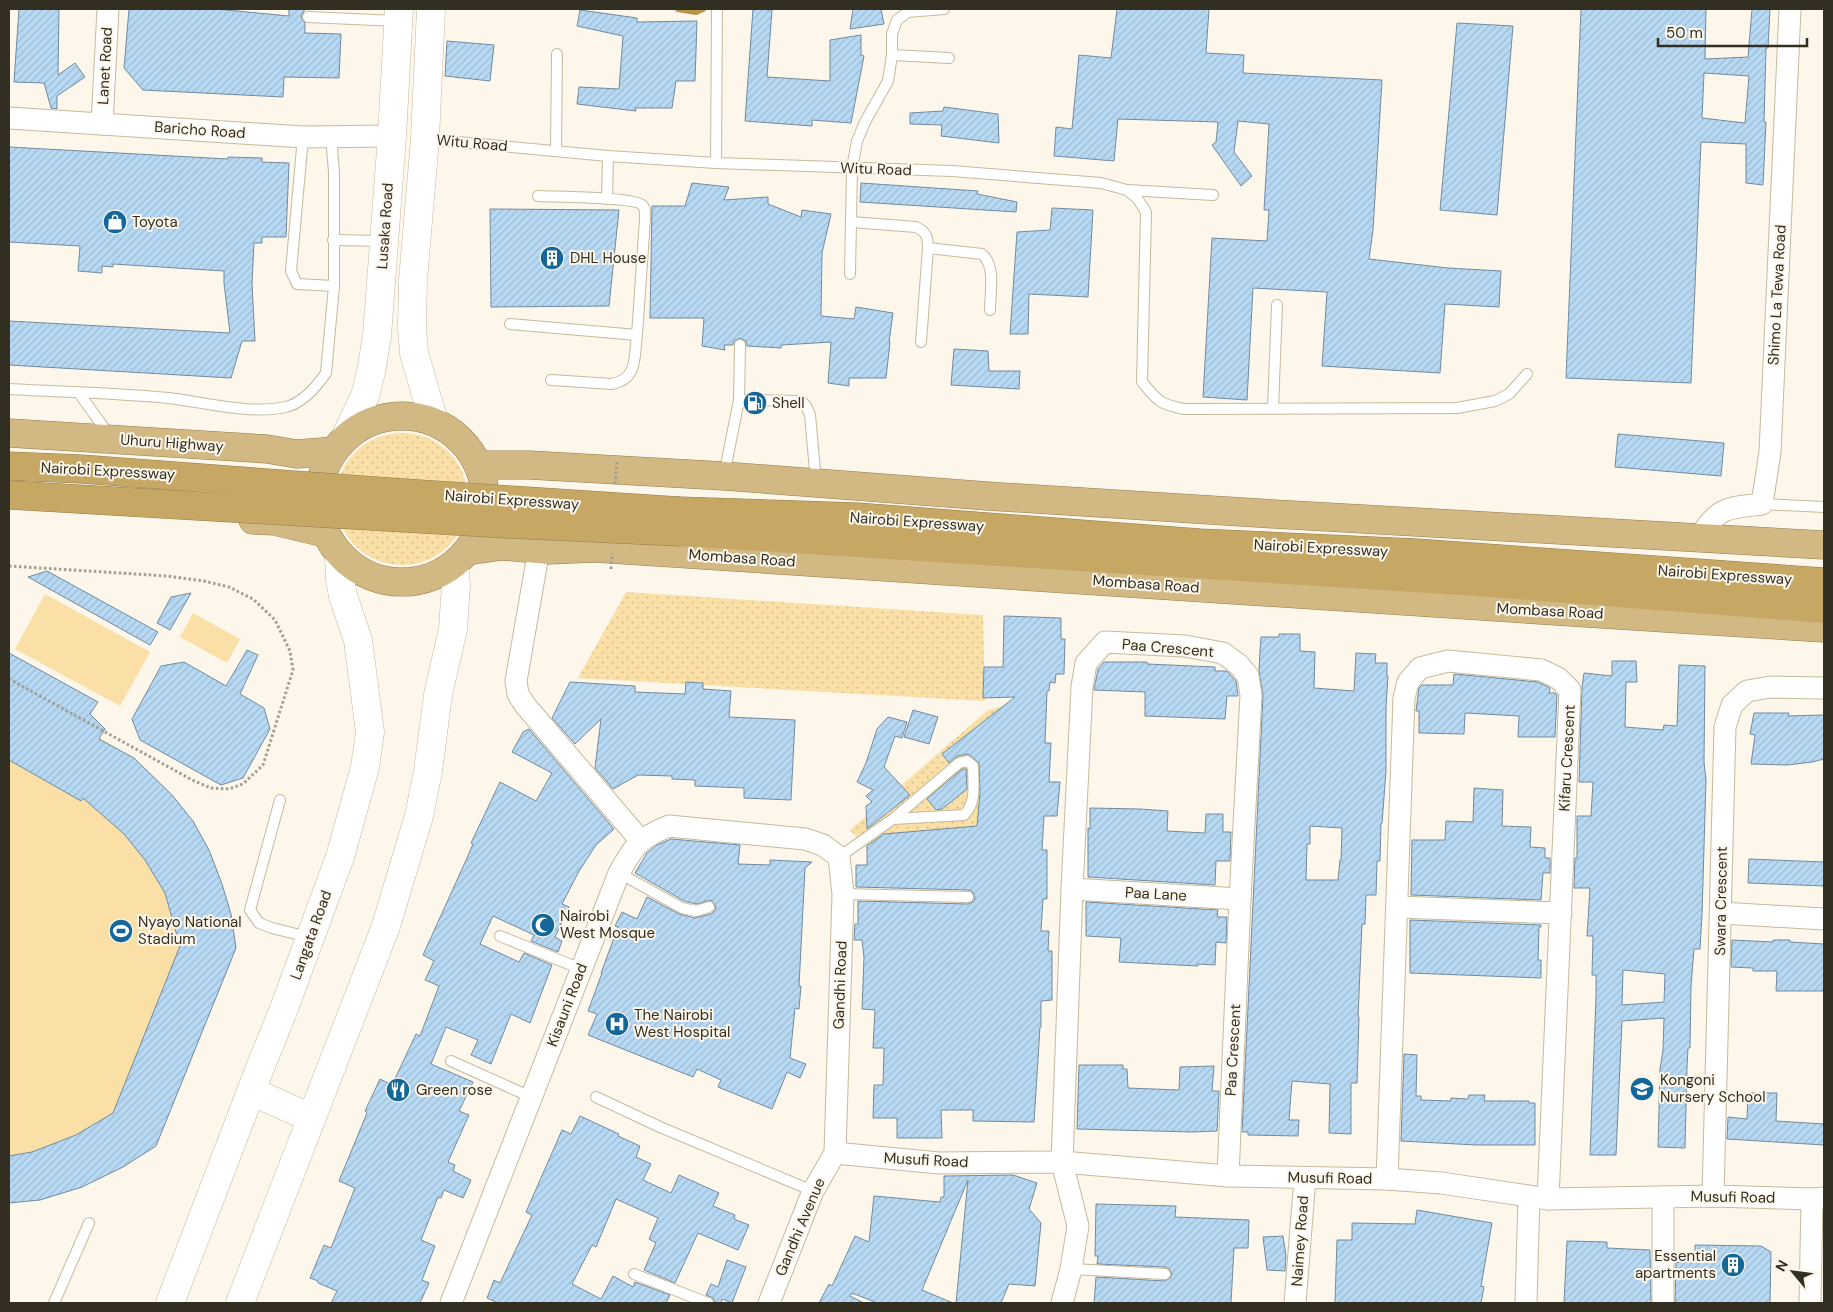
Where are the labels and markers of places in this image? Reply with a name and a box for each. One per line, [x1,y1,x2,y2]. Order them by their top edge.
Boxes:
shop icon: Toyota [102,209,128,235]
place label: Toyota [132,212,178,232]
building icon: DHL House [539,245,565,271]
place label: DHL House [570,248,646,268]
fuel station icon: Shell [742,390,768,416]
place label: Shell [772,393,805,413]
place label: Nairobi West Mosque [560,906,655,943]
place label: Nyayo National Stadium [138,912,242,949]
mosque icon: Nairobi West Mosque [530,912,556,938]
sports icon: Nyayo National Stadium [108,918,134,944]
place label: The Nairobi West Hospital [634,1005,730,1042]
hospital icon: The Nairobi West Hospital [604,1011,630,1037]
place label: Kongoni Nursery School [1660,1070,1765,1107]
school or university icon: Kongoni Nursery School [1629,1076,1655,1102]
restaurant icon: Green rose [385,1077,411,1103]
place label: Green rose [416,1080,493,1100]
place label: Essential apartments [1635,1246,1716,1283]
building icon: Essential apartments [1720,1252,1746,1278]

